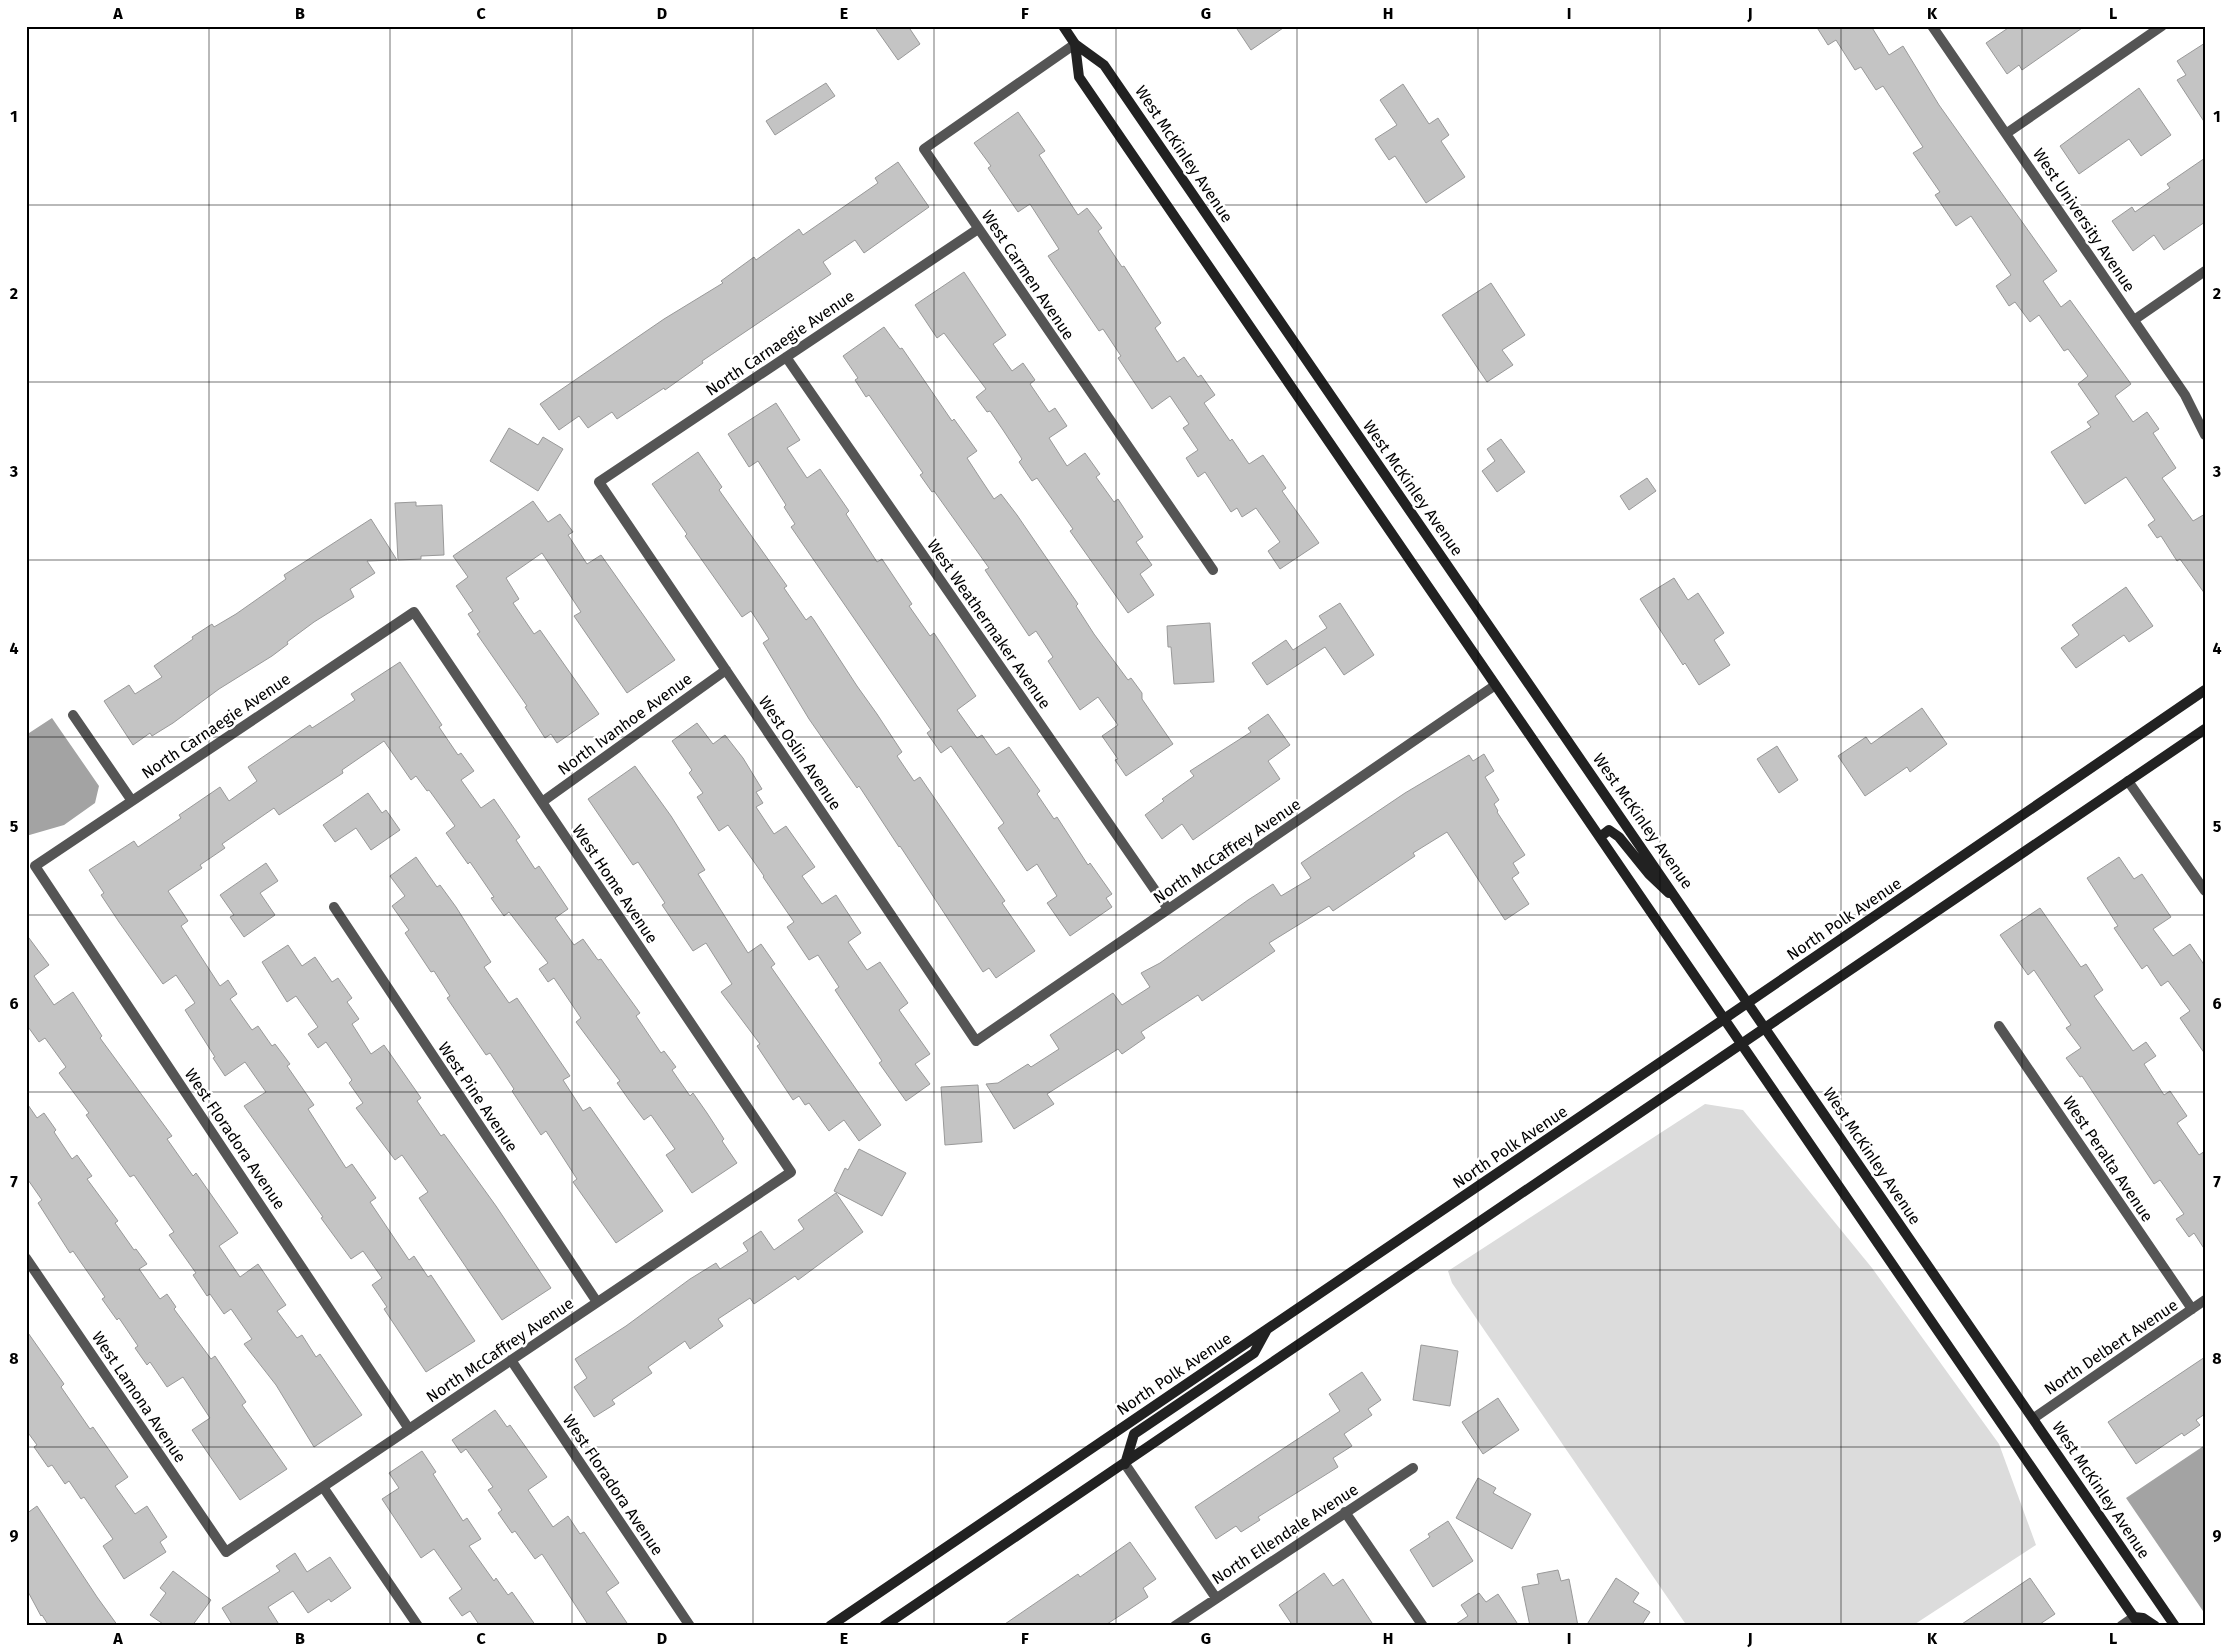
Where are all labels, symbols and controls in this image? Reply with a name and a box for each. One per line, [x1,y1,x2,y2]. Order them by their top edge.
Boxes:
text: A [112,4,123,23]
text: B [295,4,305,23]
text: C [476,4,486,23]
text: D [657,4,667,23]
text: E [840,4,848,23]
text: F [1021,4,1029,23]
text: G [1201,4,1211,23]
text: H [1383,4,1393,23]
text: I [1567,4,1571,23]
text: J [1746,4,1753,23]
text: K [1927,4,1938,23]
text: L [2109,4,2117,23]
street label: West McKinley Avenue [1131,82,1237,226]
text: 1 [10,107,18,126]
text: 1 [2213,107,2221,126]
street label: West University Avenue [2029,145,2139,295]
street label: West Carmen Avenue [978,207,1078,343]
text: 2 [10,284,18,303]
text: 2 [2213,284,2221,303]
street label: North Carnaegie Avenue [702,286,858,400]
street label: West McKinley Avenue [1359,417,1467,559]
text: 3 [9,462,18,481]
text: 3 [2212,462,2221,481]
street label: West Weathermaker Avenue [923,536,1055,712]
text: 4 [9,639,19,658]
text: 4 [2212,639,2222,658]
street label: North Carnaegie Avenue [138,669,294,783]
street label: North Ivanhoe Avenue [554,669,696,779]
street label: West Oslin Avenue [755,692,845,814]
street label: West McKinley Avenue [1589,750,1697,892]
street label: North McCaffrey Avenue [1150,795,1304,907]
text: 5 [10,817,19,836]
text: 5 [2213,817,2222,836]
street label: West Home Avenue [568,821,662,947]
street label: North Polk Avenue [1783,874,1905,964]
text: 6 [9,994,19,1013]
text: 6 [2212,994,2222,1013]
street label: West Pine Avenue [434,1038,522,1156]
street label: West Floradora Avenue [181,1065,289,1213]
street label: West McKinley Avenue [1819,1084,1925,1228]
street label: West Peralta Avenue [2059,1093,2157,1225]
street label: North Polk Avenue [1449,1102,1571,1192]
text: 7 [10,1172,18,1191]
text: 7 [2213,1172,2221,1191]
street label: North McCaffrey Avenue [423,1294,577,1406]
street label: North Delbert Avenue [2041,1295,2181,1399]
street label: West Lamona Avenue [88,1328,190,1466]
street label: North Polk Avenue [1113,1329,1235,1419]
text: 8 [9,1349,19,1368]
text: 8 [2212,1349,2222,1368]
street label: West Floradora Avenue [559,1411,667,1559]
street label: West McKinley Avenue [2048,1418,2154,1562]
street label: North Ellendale Avenue [1208,1480,1362,1588]
text: 9 [10,1526,19,1545]
text: 9 [2213,1526,2222,1545]
text: A [112,1629,123,1648]
text: B [295,1629,305,1648]
text: C [476,1629,486,1648]
text: D [657,1629,667,1648]
text: E [840,1629,848,1648]
text: F [1021,1629,1029,1648]
text: G [1201,1629,1211,1648]
text: H [1383,1629,1393,1648]
text: I [1567,1629,1571,1648]
text: J [1746,1629,1753,1648]
text: K [1927,1629,1938,1648]
text: L [2109,1629,2117,1648]

